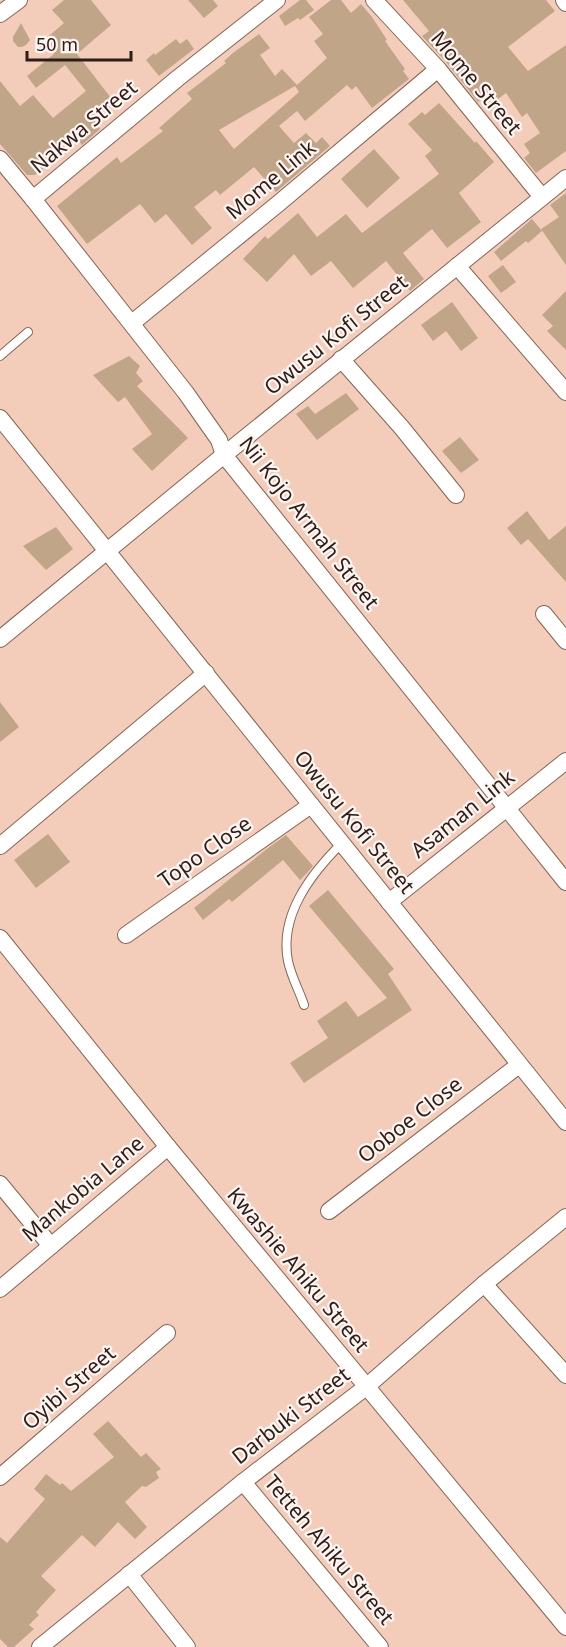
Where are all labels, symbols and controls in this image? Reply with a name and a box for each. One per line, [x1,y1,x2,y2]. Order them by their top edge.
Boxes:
scale bar [27,24,130,62]
street label: Mome Street [425,25,529,140]
text: 50 m [36,32,78,56]
street label: Nakwa Street [24,73,143,179]
street label: Mome Link [219,133,322,225]
street label: Owusu Kofi Street [258,267,413,401]
street label: Nii Kojo Armah Street [233,430,386,615]
street label: Owusu Kofi Street [288,744,422,899]
street label: Asaman Link [405,762,521,864]
street label: Topo Close [152,809,256,893]
street label: Ooboe Close [351,1070,467,1169]
street label: Mankobia Lane [16,1129,149,1247]
street label: Kwashie Ahiku Street [221,1181,376,1358]
street label: Oyibi Street [16,1339,121,1436]
street label: Darbuki Street [226,1360,355,1470]
street label: Tetteh Ahiku Street [259,1469,401,1631]

